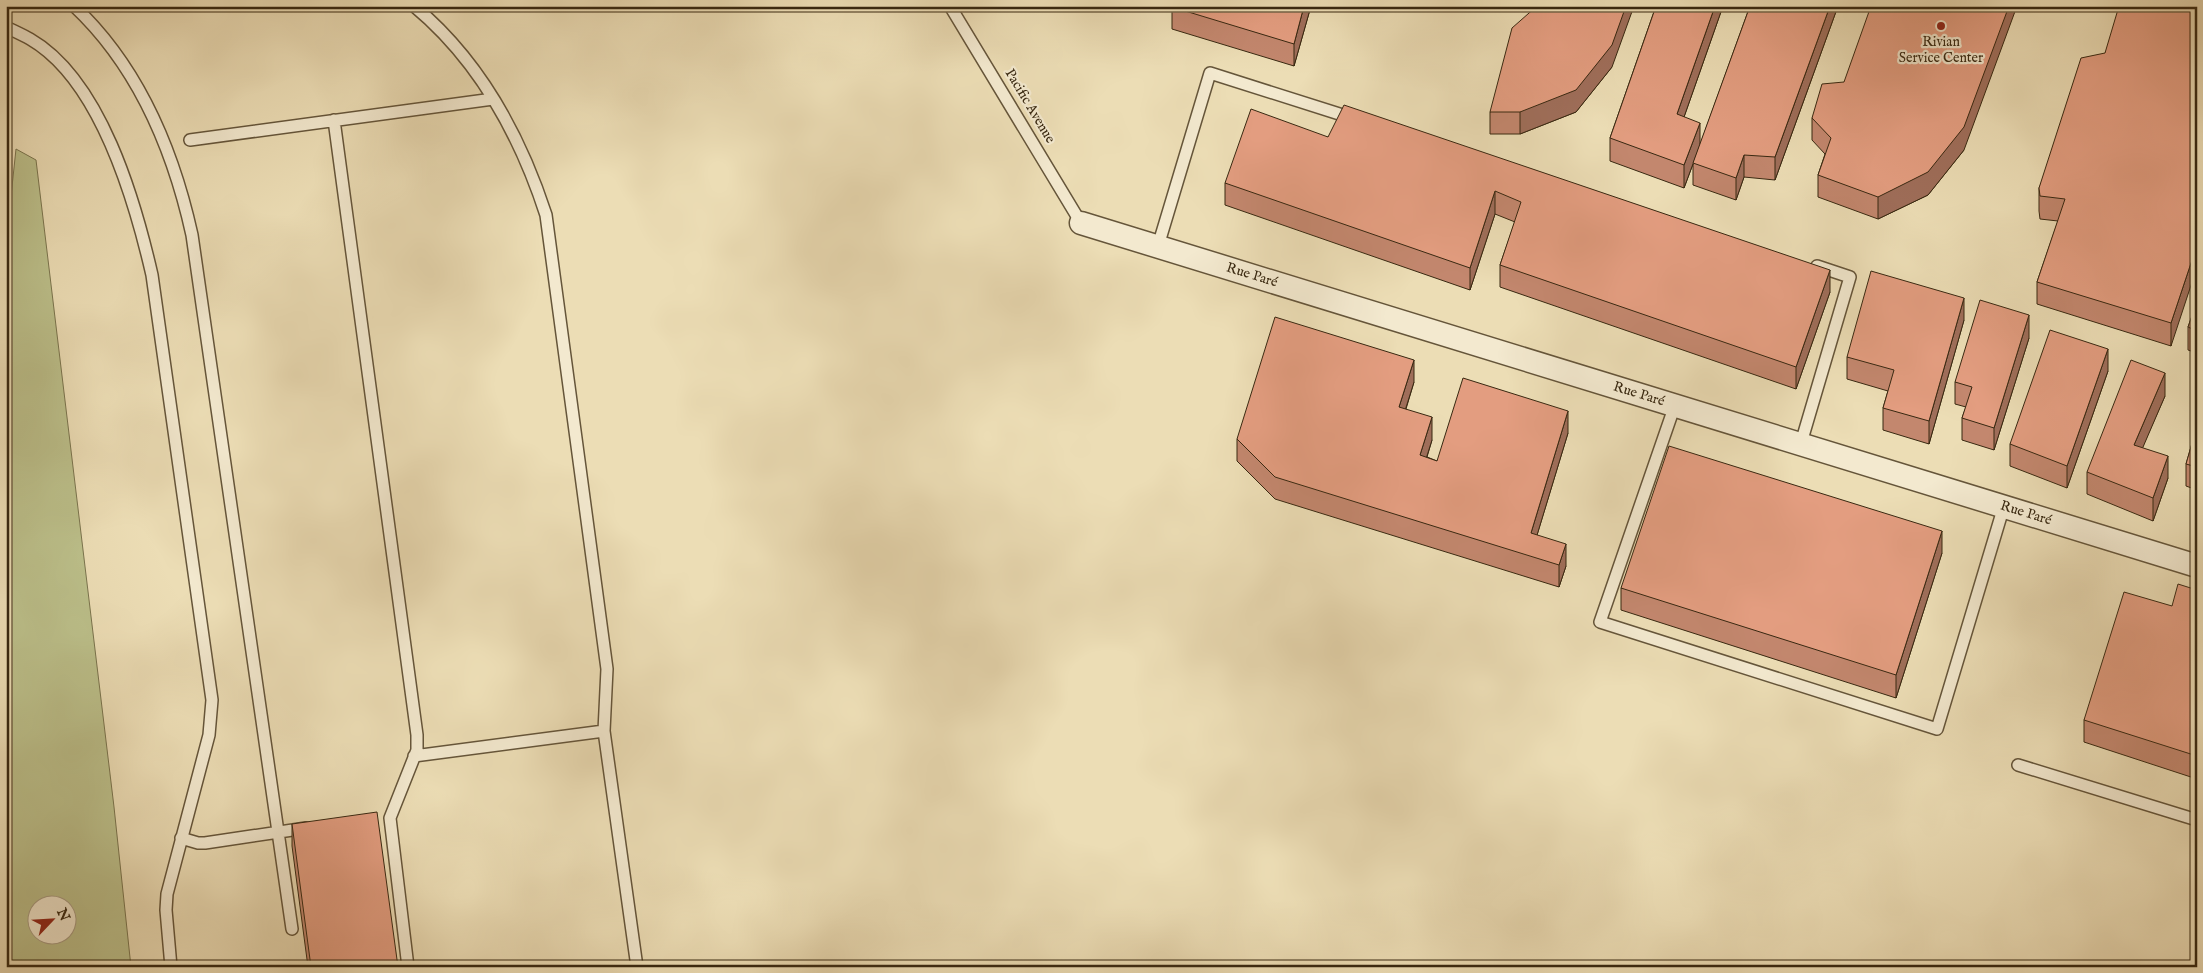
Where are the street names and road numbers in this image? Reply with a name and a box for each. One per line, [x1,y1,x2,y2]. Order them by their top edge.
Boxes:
street label: Pacific Avenue [1001,65,1060,147]
street label: Rue Paré [1224,259,1280,292]
street label: Rue Paré [1611,378,1667,411]
street label: Rue Paré [1998,497,2054,530]

